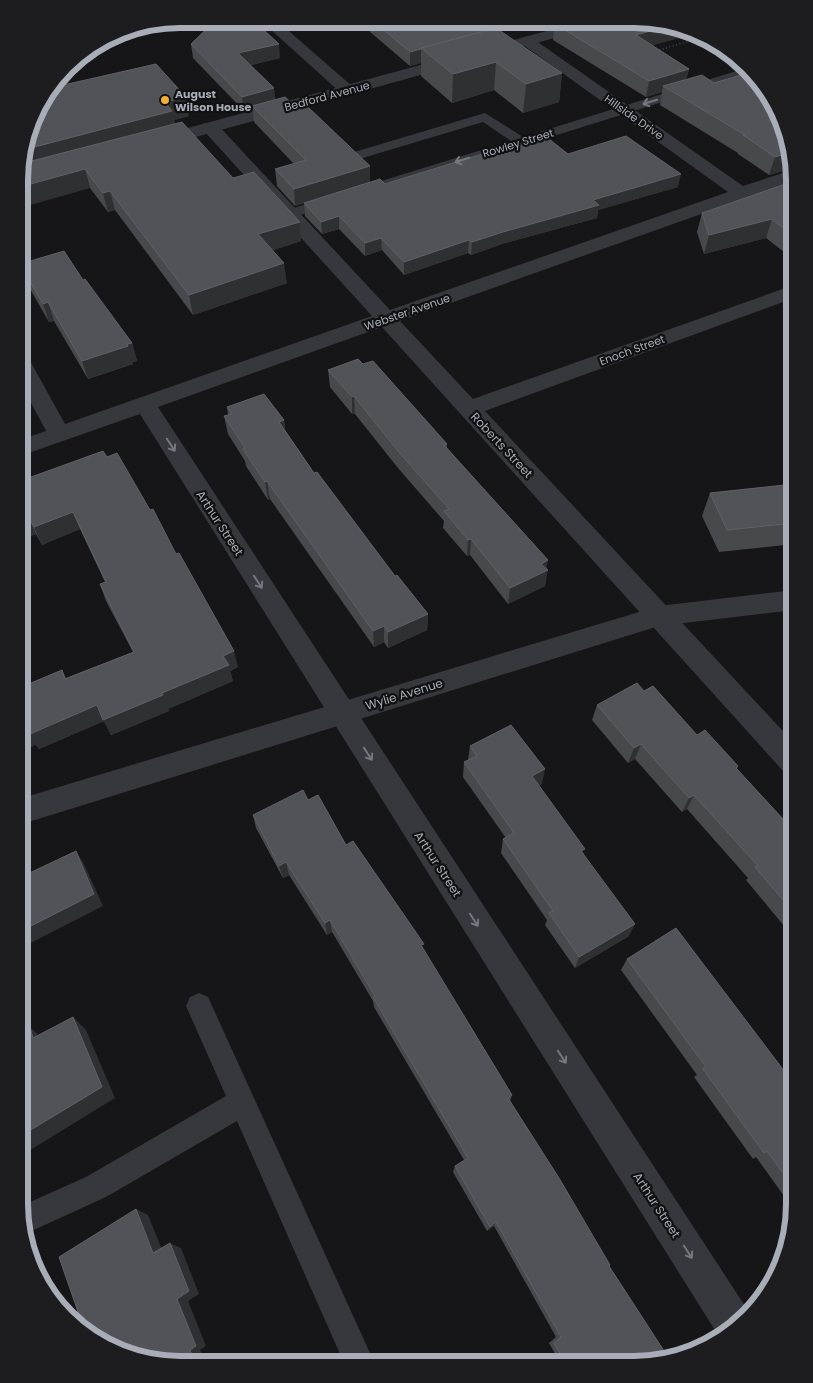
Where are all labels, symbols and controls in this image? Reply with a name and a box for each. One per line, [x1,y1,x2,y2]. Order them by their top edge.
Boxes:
street label: Bedford Avenue [283,77,371,115]
place label: August Wilson House [175,86,252,115]
street label: Hillside Drive [601,91,667,143]
marker: August Wilson House [159,94,171,106]
one-way arrow [643,98,659,107]
street label: Rowley Street [480,125,556,161]
one-way arrow [454,156,470,166]
street label: Webster Avenue [362,290,452,334]
street label: Enoch Street [597,331,667,369]
street label: Roberts Street [467,408,537,482]
one-way arrow [166,438,176,452]
street label: Arthur Street [192,487,248,559]
one-way arrow [253,575,263,589]
street label: Wylie Avenue [363,674,445,714]
one-way arrow [363,746,373,760]
street label: Arthur Street [410,828,466,900]
one-way arrow [469,913,480,927]
one-way arrow [557,1049,567,1063]
street label: Arthur Street [629,1169,685,1241]
one-way arrow [683,1245,693,1259]

